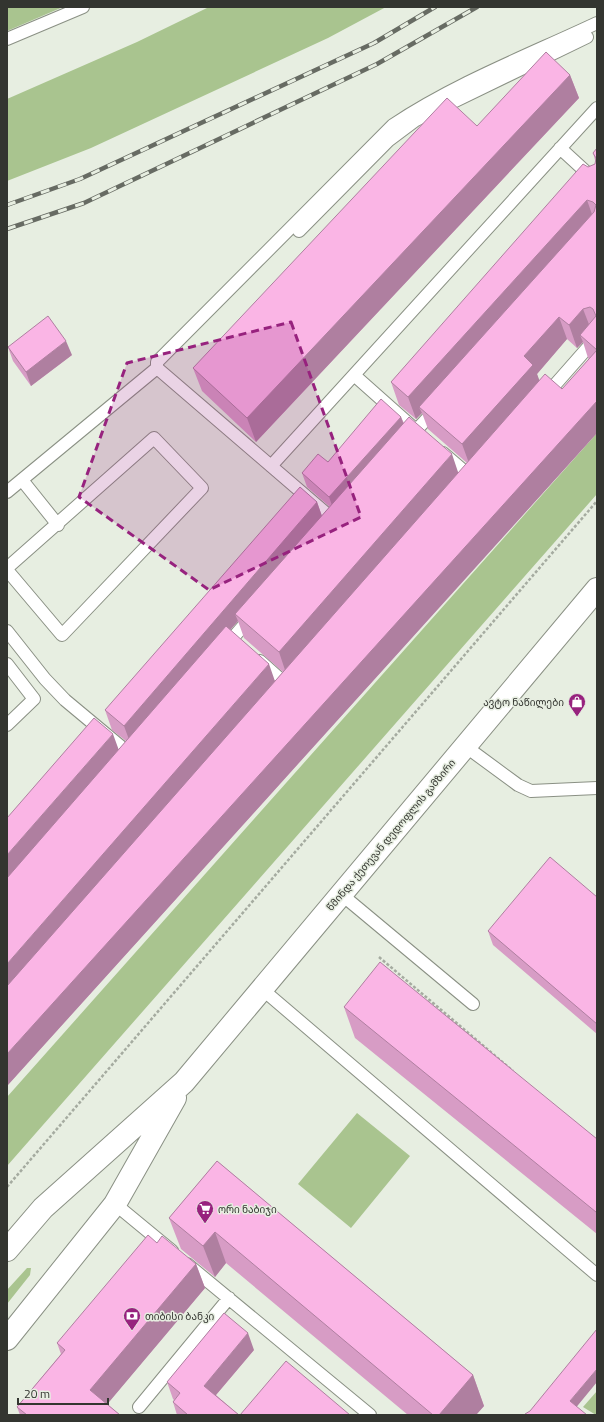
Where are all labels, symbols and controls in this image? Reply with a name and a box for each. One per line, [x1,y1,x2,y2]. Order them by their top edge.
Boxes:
shop icon: ავტო ნაწილები [567,692,587,717]
place label: ავტო ნაწილები [483,695,564,710]
street label: წმინდა ქეთევან დედოფლის გამზირი [323,756,459,914]
supermarket icon: ორი ნაბიჯი [195,1199,215,1224]
place label: ორი ნაბიჯი [218,1202,277,1217]
bank icon: თიბისი ბანკი [122,1306,142,1331]
place label: თიბისი ბანკი [145,1309,215,1324]
scale bar [18,1380,108,1406]
text: 20 m [24,1384,50,1403]

